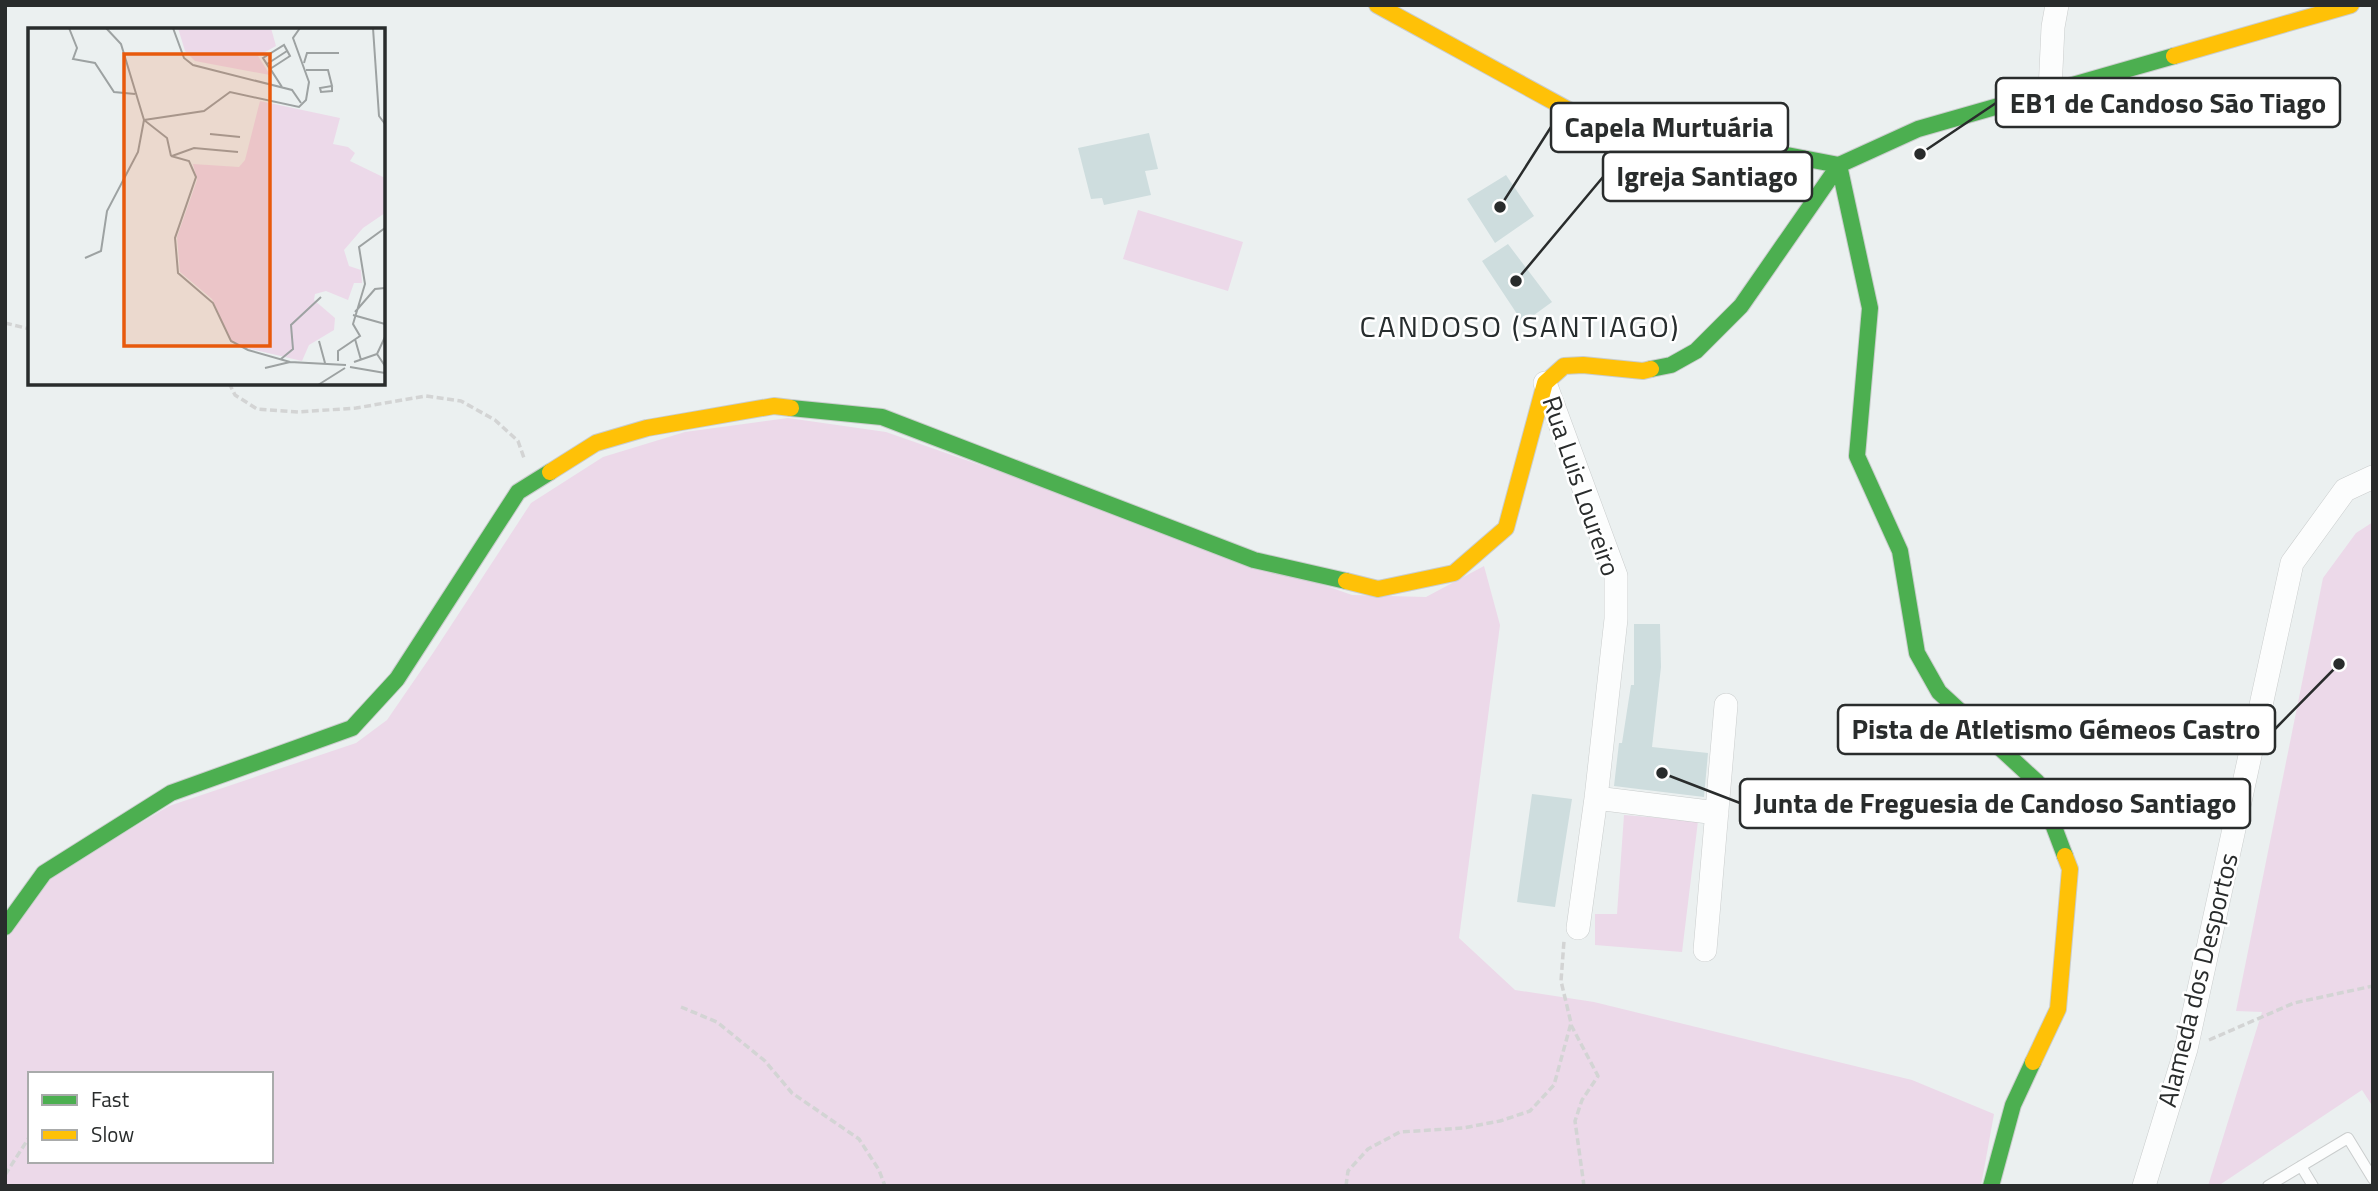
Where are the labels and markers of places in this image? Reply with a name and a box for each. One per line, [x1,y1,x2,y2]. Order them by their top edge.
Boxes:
callout: EB1 de Candoso São Tiago [1996,78,2340,127]
callout: Capela Murtuária [1551,103,1788,152]
callout: Igreja Santiago [1603,152,1812,201]
callout: Pista de Atletismo Gémeos Castro [1838,705,2275,754]
callout: Junta de Freguesia de Candoso Santiago [1740,779,2250,828]

